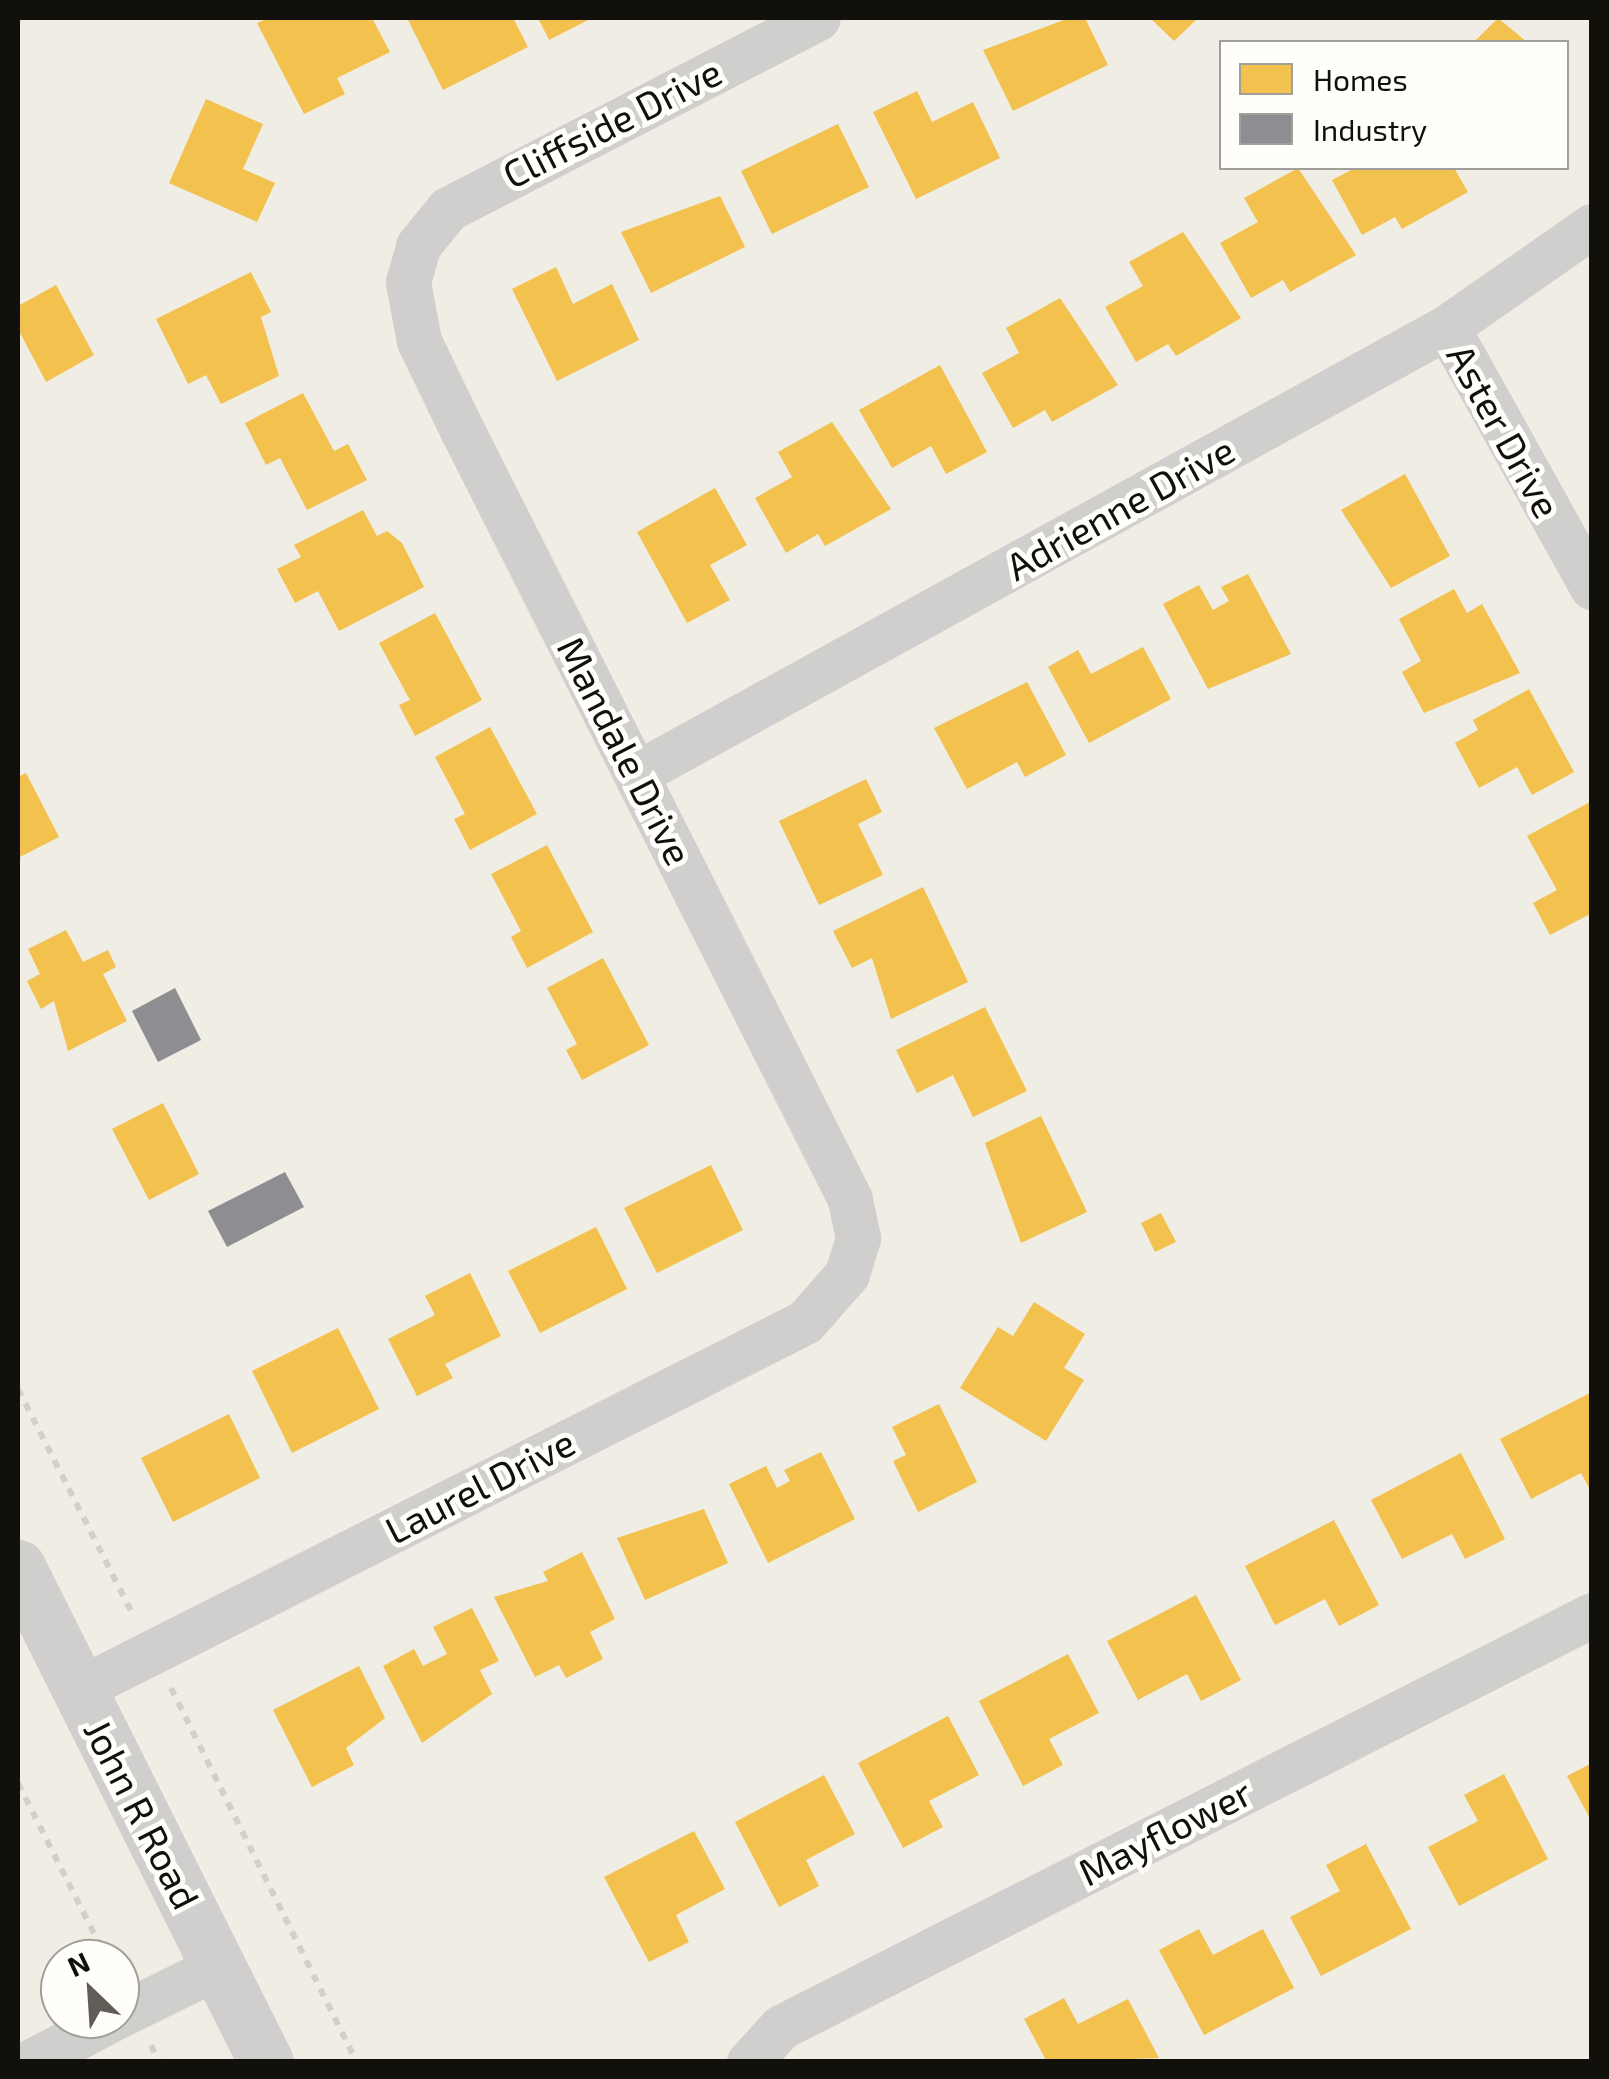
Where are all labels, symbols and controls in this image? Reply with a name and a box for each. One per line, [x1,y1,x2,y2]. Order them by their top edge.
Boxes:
legend [1219,40,1569,170]
street label: Cliffside Drive [495,48,729,198]
text: Homes [1313,61,1408,97]
text: Industry [1313,111,1427,147]
street label: Aster Drive [1438,336,1570,526]
street label: Adrienne Drive [998,427,1242,589]
street label: Mandale Drive [548,630,702,872]
street label: Laurel Drive [377,1419,583,1553]
street label: John R Road [75,1712,209,1916]
street label: Mayflower [1071,1769,1259,1895]
north arrow [40,1939,140,2039]
text: N [62,1944,95,1983]

